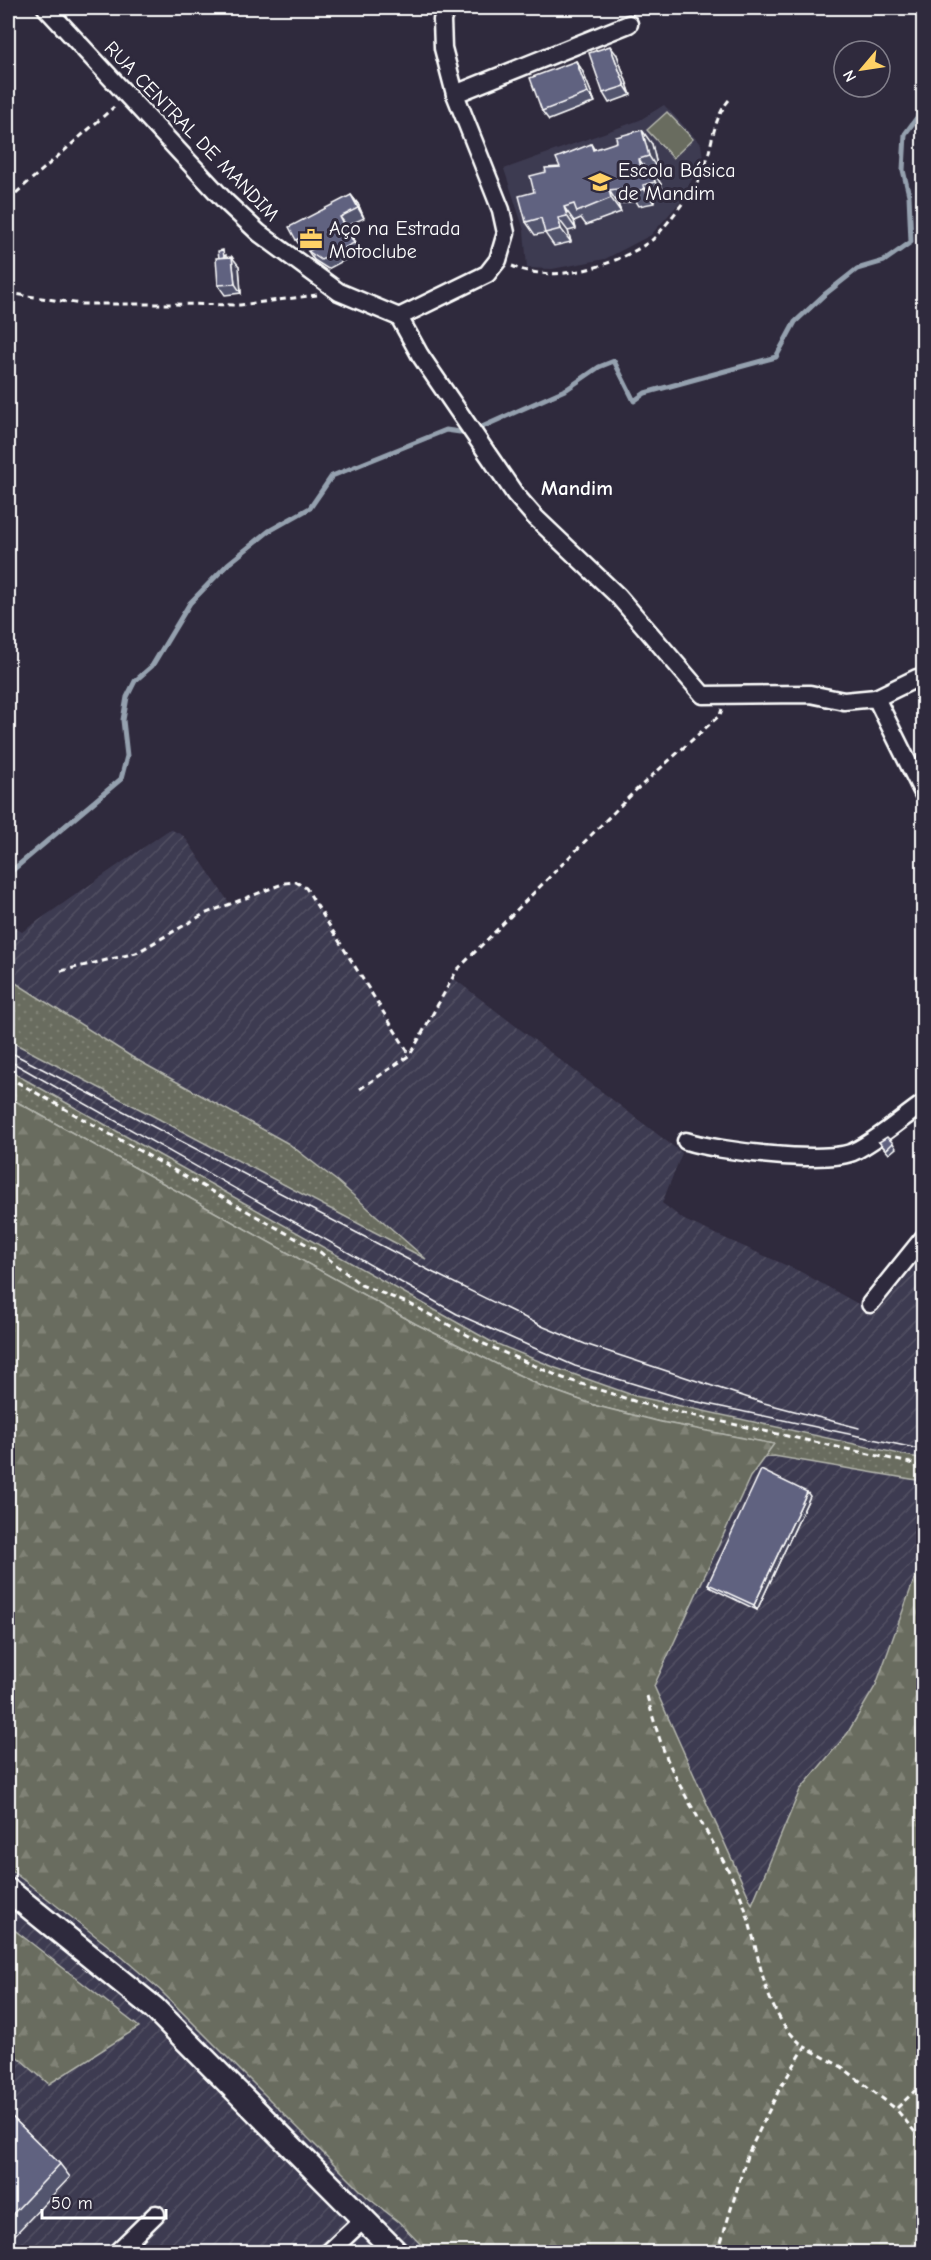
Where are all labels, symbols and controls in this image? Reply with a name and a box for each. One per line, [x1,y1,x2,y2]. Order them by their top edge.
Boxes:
street label: RUA CENTRAL DE MANDIM [100,37,284,226]
north arrow [832,39,892,99]
text: N [839,67,860,85]
place label: Escola Básica de Mandim [618,159,735,205]
school or university icon: Escola Básica de Mandim [587,169,613,195]
place label: Aço na Estrada Motoclube [329,217,460,263]
office icon: Aço na Estrada Motoclube [298,226,324,252]
district label: Mandim [541,476,613,500]
scale bar [42,2182,166,2220]
text: 50 m [51,2193,93,2214]

